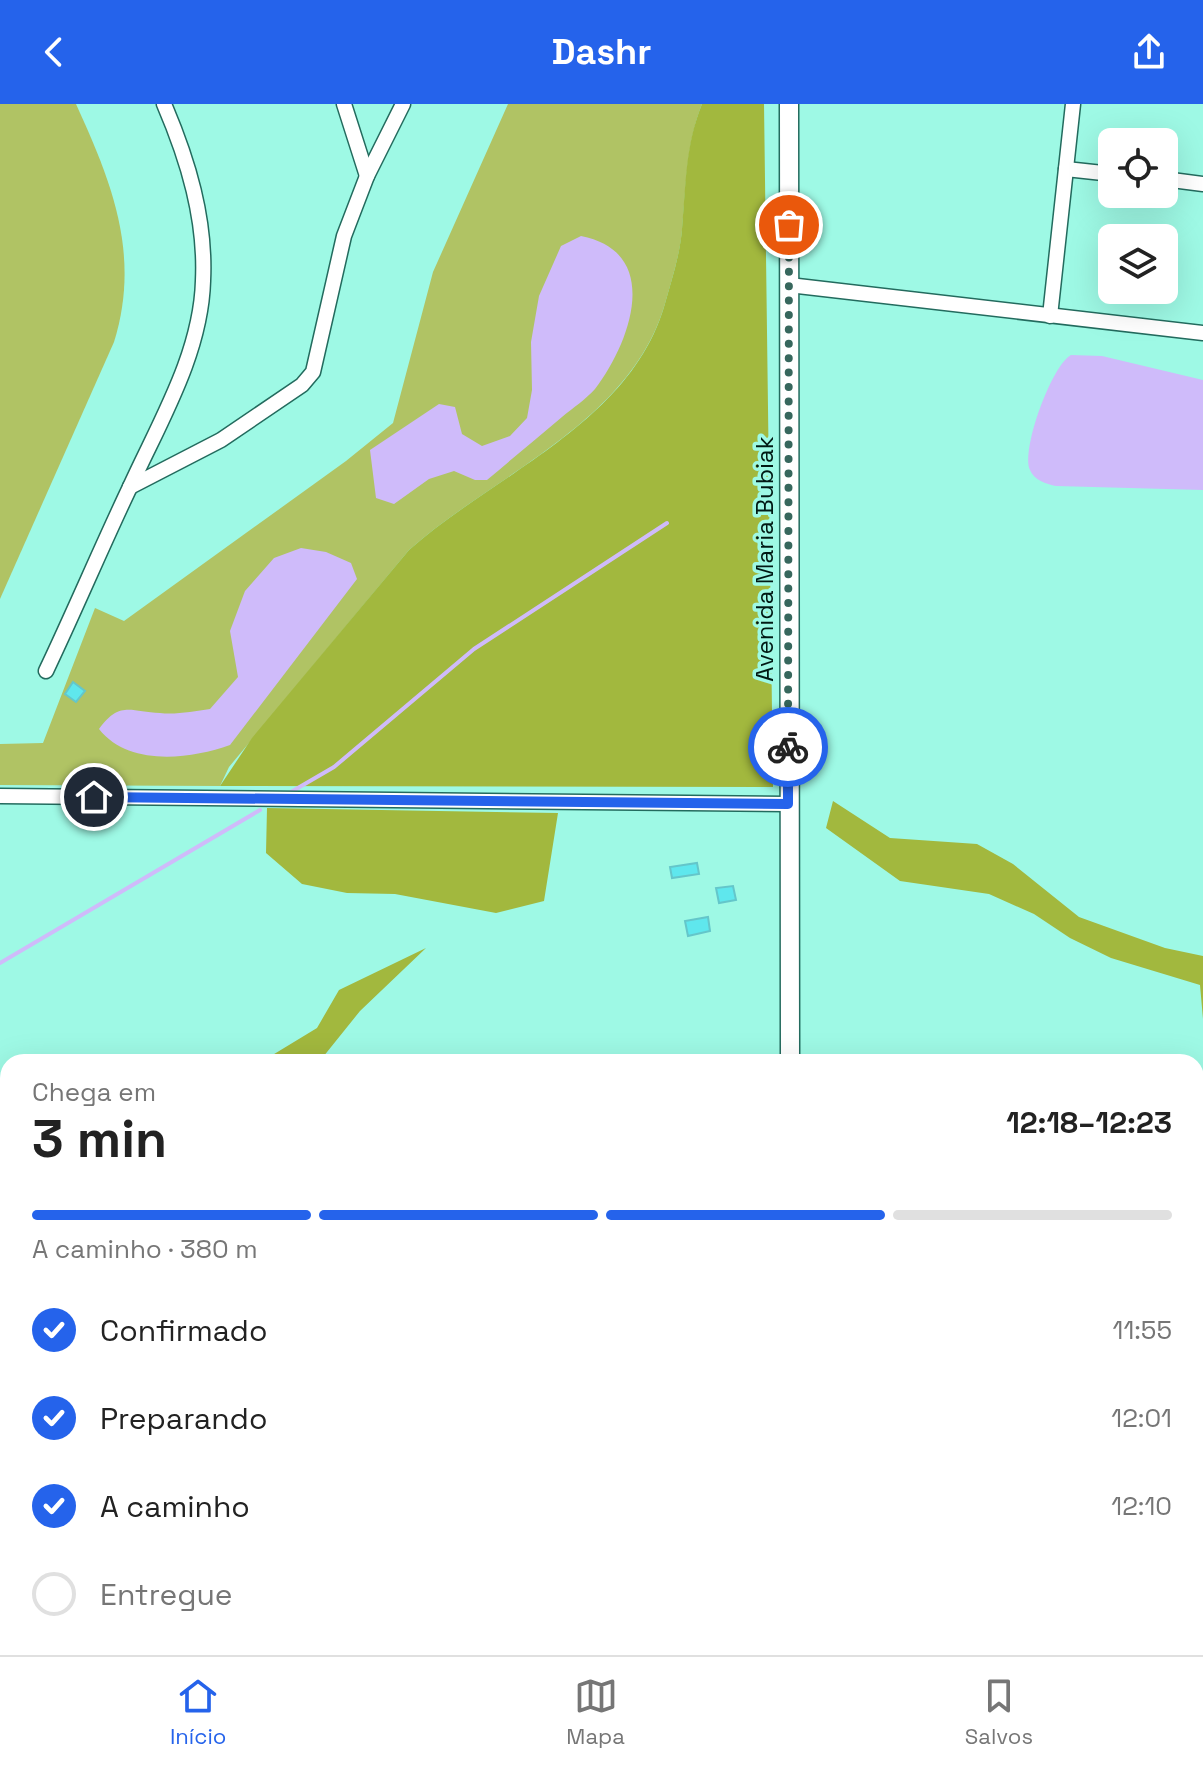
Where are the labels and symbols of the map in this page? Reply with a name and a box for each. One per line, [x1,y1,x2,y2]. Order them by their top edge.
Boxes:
pin [755,191,823,259]
street label: Avenida Maria Bubiak [749,436,780,682]
courier [748,707,828,787]
pin [60,763,128,831]

